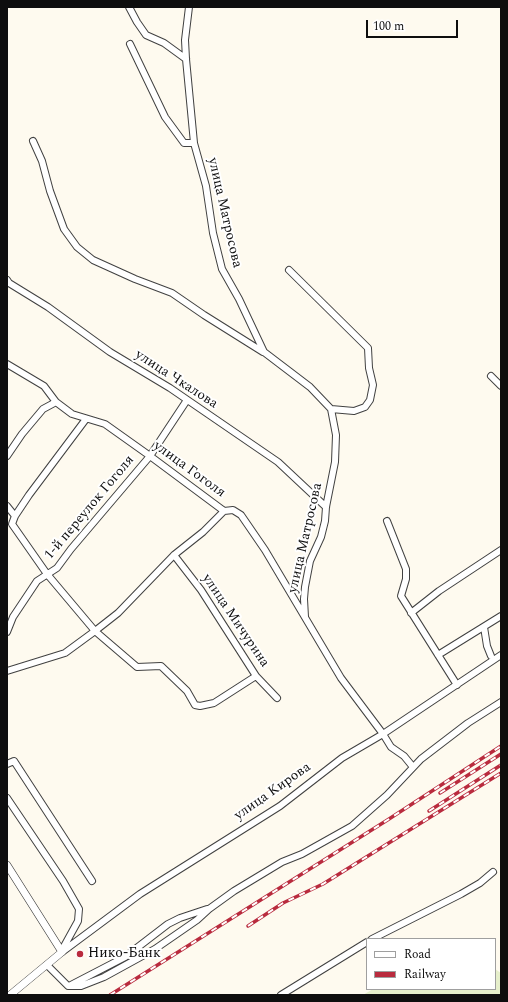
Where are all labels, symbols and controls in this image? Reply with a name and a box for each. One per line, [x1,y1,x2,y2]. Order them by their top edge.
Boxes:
scale bar [368,12,460,38]
text: 100 m [373,17,404,36]
street label: улица Матросова [203,156,245,270]
street label: улица Чкалова [131,347,221,413]
street label: улица Гоголя [150,438,228,502]
street label: 1-й переулок Гоголя [41,452,139,564]
street label: улица Матросова [285,481,327,595]
street label: улица Мичурина [198,571,272,671]
street label: улица Кирова [232,759,314,825]
legend [366,938,496,990]
text: Road [404,945,431,964]
place label: Нико-Банк [88,946,161,962]
marker: Нико-Банк [75,949,85,959]
text: Railway [404,965,446,984]

